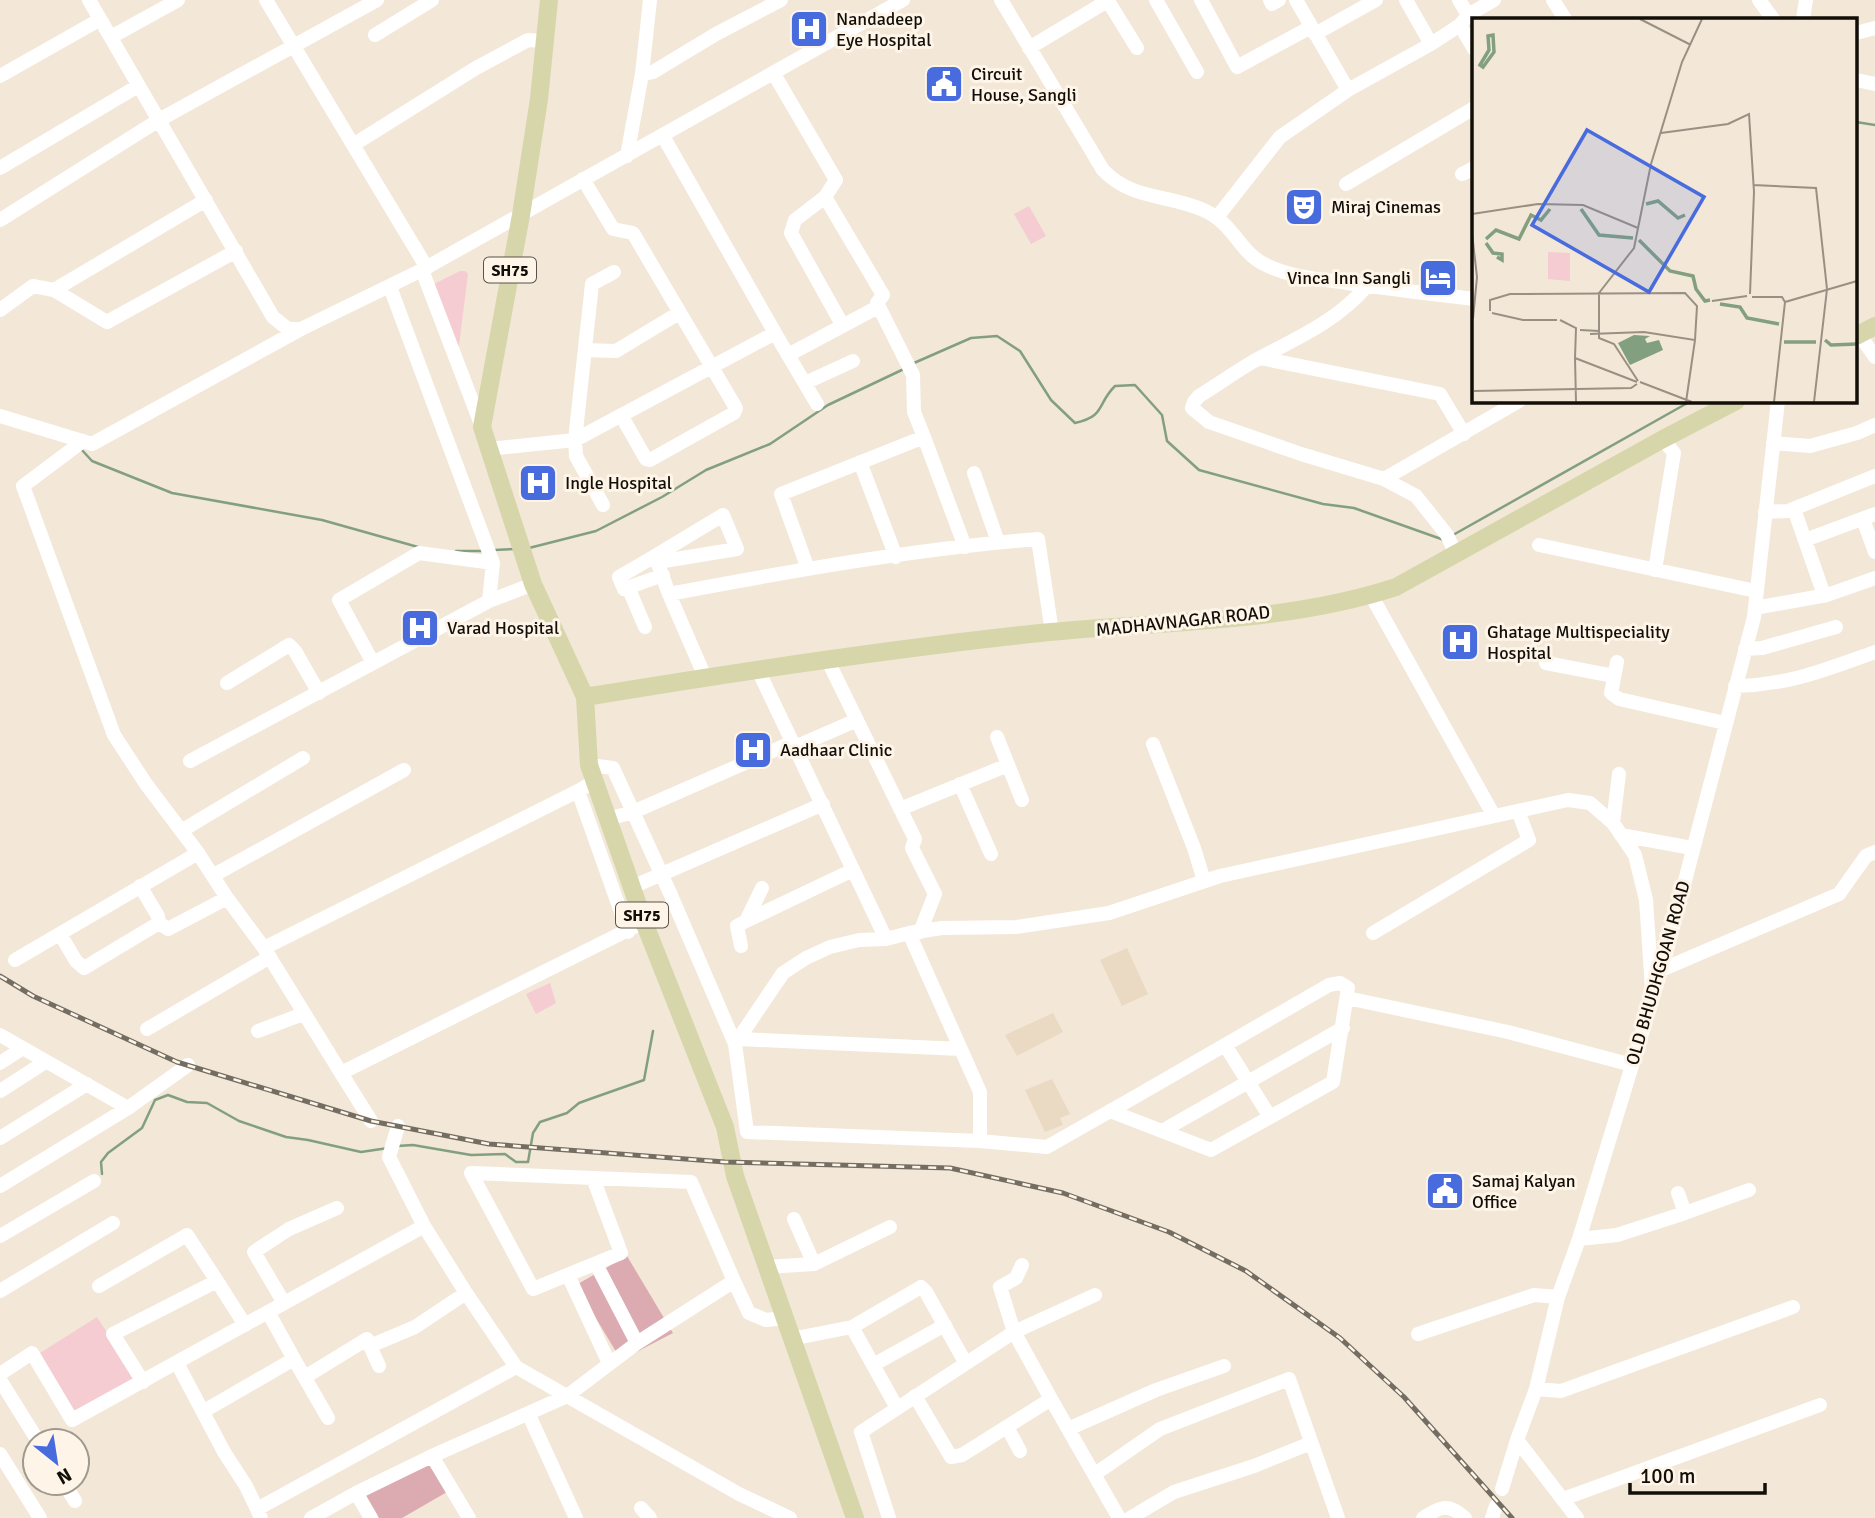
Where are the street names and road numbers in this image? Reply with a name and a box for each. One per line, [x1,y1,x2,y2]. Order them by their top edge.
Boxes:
road number: SH75 [484,258,536,282]
street label: MADHAVNAGAR ROAD [1095,601,1271,641]
street label: OLD BHUDHGOAN ROAD [1621,878,1695,1068]
road number: SH75 [616,903,668,928]

